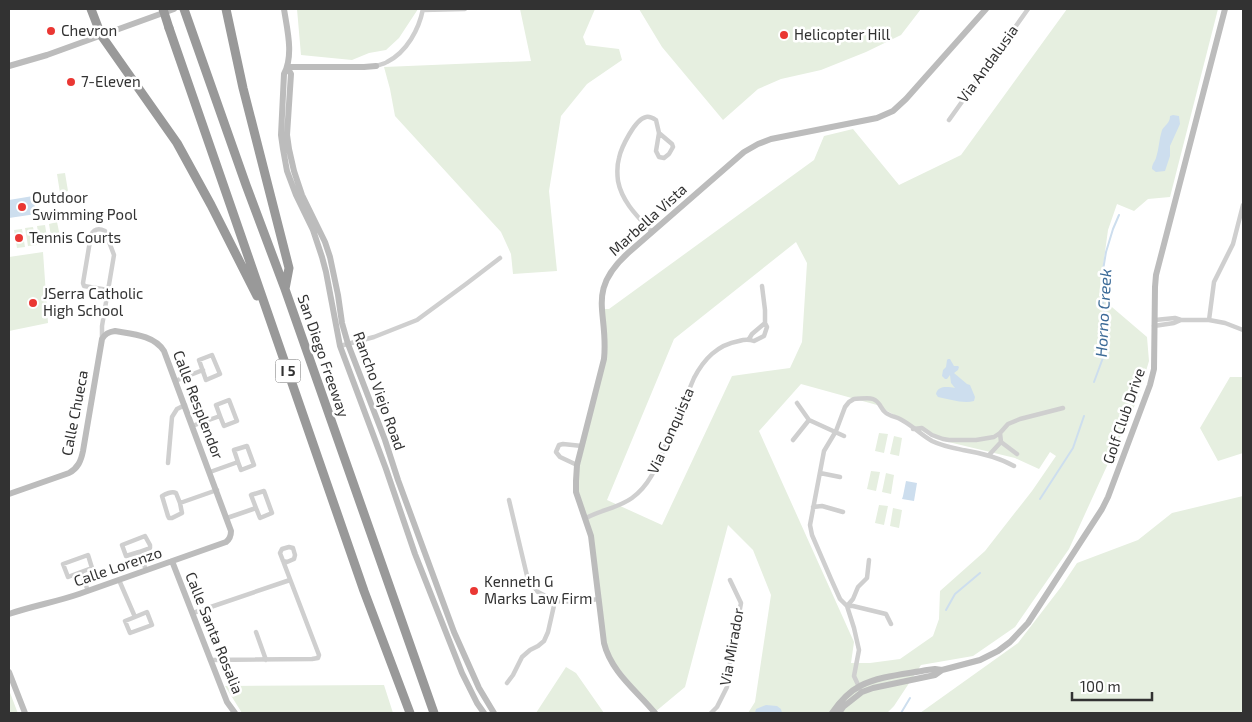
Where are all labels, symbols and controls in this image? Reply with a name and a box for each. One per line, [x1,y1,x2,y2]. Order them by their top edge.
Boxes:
place label: Chevron [61,21,117,39]
street label: Via Andalusia [953,21,1021,106]
marker: Chevron [45,25,57,37]
place label: Helicopter Hill [794,25,891,43]
marker: Helicopter Hill [778,29,790,41]
place label: 7-Eleven [81,72,141,90]
marker: 7-Eleven [65,76,77,88]
street label: Marbella Vista [605,180,690,259]
place label: Outdoor Swimming Pool [32,188,138,223]
marker: Outdoor Swimming Pool [16,201,28,213]
place label: Tennis Courts [29,228,121,246]
marker: Tennis Courts [13,232,25,244]
water label: Horno Creek [1091,268,1114,358]
place label: JSerra Catholic High School [43,284,143,319]
street label: San Diego Freeway [294,292,353,420]
marker: JSerra Catholic High School [27,297,39,309]
street label: Rancho Viejo Road [349,329,410,453]
street label: Calle Resplendor [170,348,228,462]
road number: I 5 [276,360,300,382]
street label: Golf Club Drive [1098,365,1148,466]
street label: Calle Chueca [57,369,91,457]
street label: Via Conquista [643,385,697,477]
street label: Calle Lorenzo [71,543,164,590]
street label: Calle Santa Rosalia [182,569,248,696]
place label: Kenneth G Marks Law Firm [484,572,592,607]
marker: Kenneth G Marks Law Firm [468,585,480,597]
street label: Via Mirador [715,607,747,687]
scale bar [1072,670,1152,702]
text: 100 m [1080,677,1121,695]

